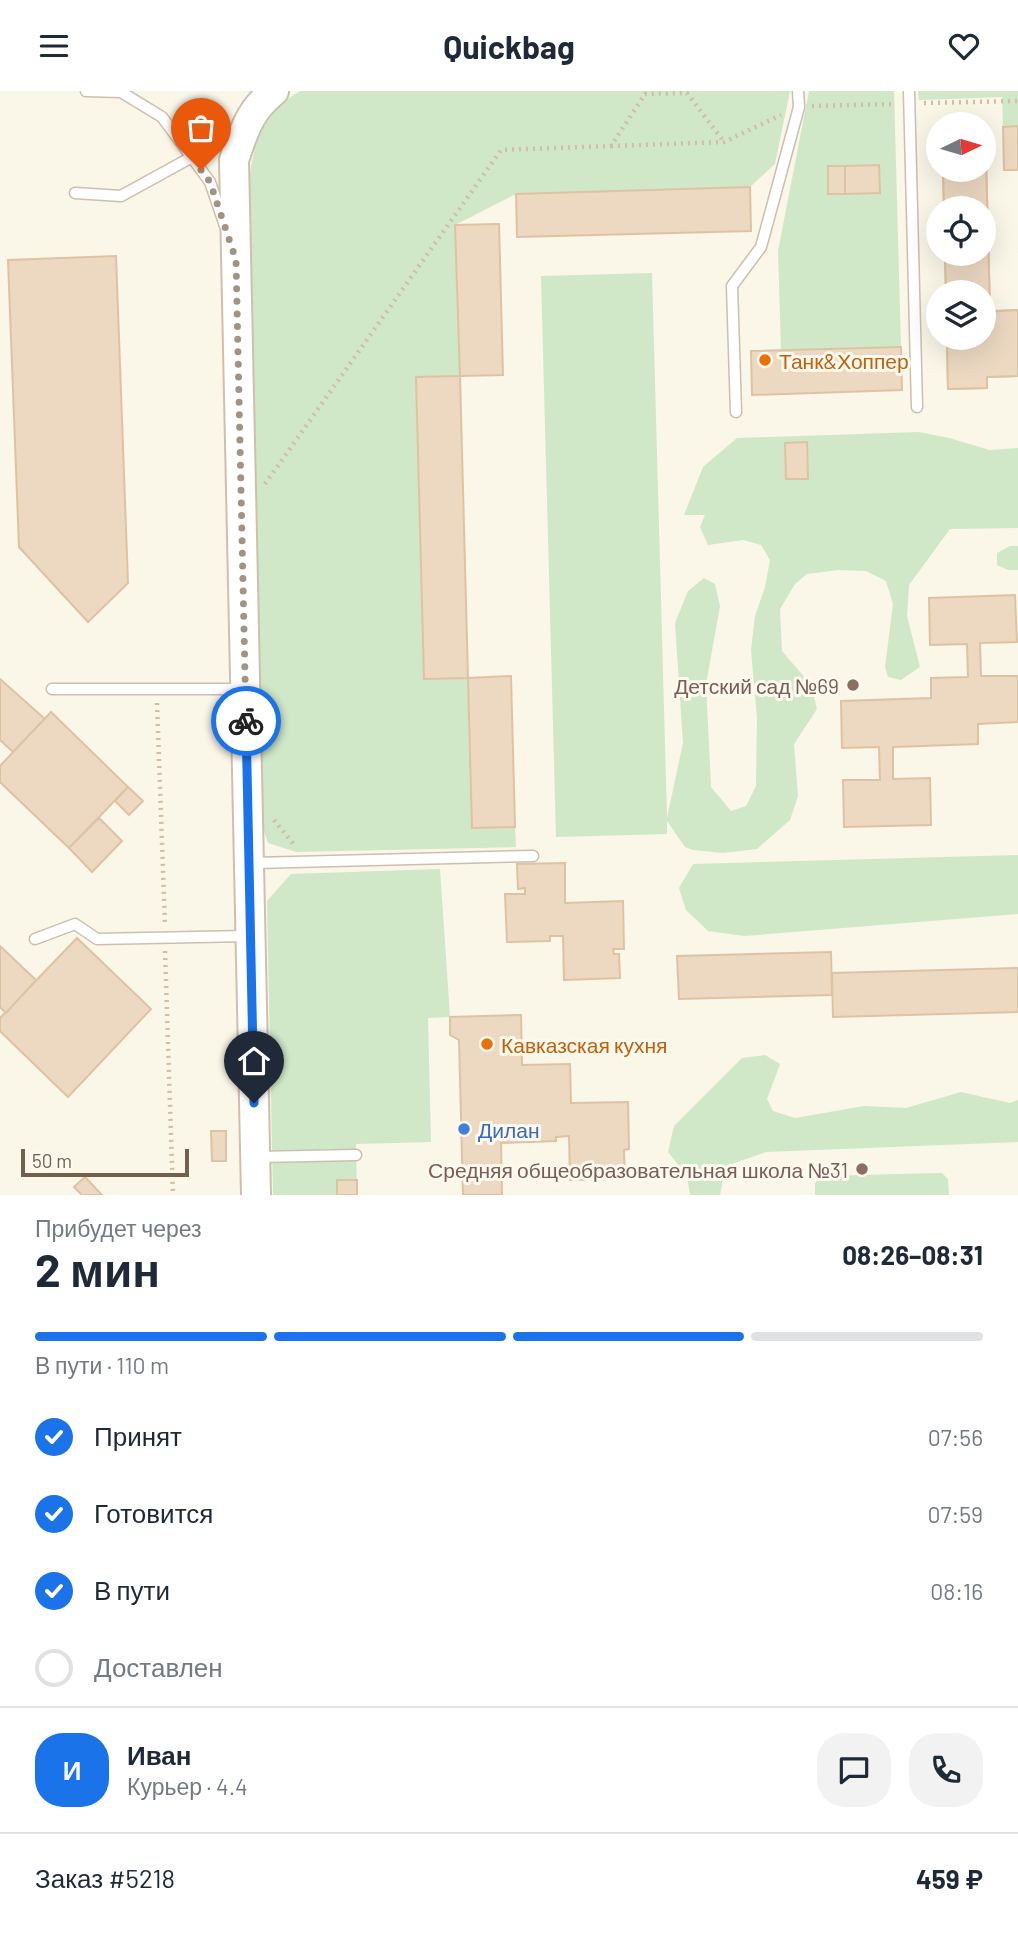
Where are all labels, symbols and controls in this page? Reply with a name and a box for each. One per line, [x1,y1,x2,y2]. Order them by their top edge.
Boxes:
icon: menu [35,27,73,65]
text: Quickbag [443,27,575,65]
icon: heart [945,27,983,65]
pin [171,98,231,170]
icon: bag [182,109,220,147]
north arrow [926,112,996,182]
map controls [926,112,996,350]
button: locate [926,196,996,266]
button: layers [926,280,996,350]
place label: Танк&Хоппер [779,348,909,373]
marker: Танк&Хоппер [757,352,773,368]
place label: Детский сад №69 [674,673,839,698]
marker: Детский сад №69 [845,677,861,693]
courier [211,686,281,756]
icon: bike [227,702,265,740]
pin [224,1031,284,1103]
place label: Кавказская кухня [501,1032,667,1057]
marker: Кавказская кухня [479,1036,495,1052]
icon: home [235,1042,273,1080]
place label: Дилан [478,1117,539,1142]
marker: Дилан [456,1121,472,1137]
scale bar [21,1146,189,1178]
text: 50 m [32,1149,72,1172]
place label: Средняя общеобразовательная школа №31 [428,1157,848,1182]
marker: Средняя общеобразовательная школа №31 [854,1161,870,1177]
text: Прибудет через [35,1214,202,1242]
text: 08:26–08:31 [842,1239,983,1270]
text: 2 мин [35,1241,160,1296]
text: В пути · 110 m [35,1351,169,1379]
icon: check [35,1418,73,1456]
text: Принят [94,1420,182,1451]
text: 07:56 [928,1423,983,1451]
icon: check [35,1495,73,1533]
text: Готовится [94,1497,213,1528]
text: 07:59 [928,1500,983,1528]
icon: check [35,1572,73,1610]
text: В пути [94,1574,170,1605]
text: 08:16 [930,1577,983,1605]
text: Доставлен [94,1651,223,1682]
button: chat [817,1733,891,1807]
button: phone [909,1733,983,1807]
text: Иван [127,1739,192,1770]
text: И [63,1754,81,1785]
text: Курьер · 4.4 [127,1772,248,1800]
text: Заказ #5218 [35,1862,175,1893]
text: 459 ₽ [916,1863,983,1894]

